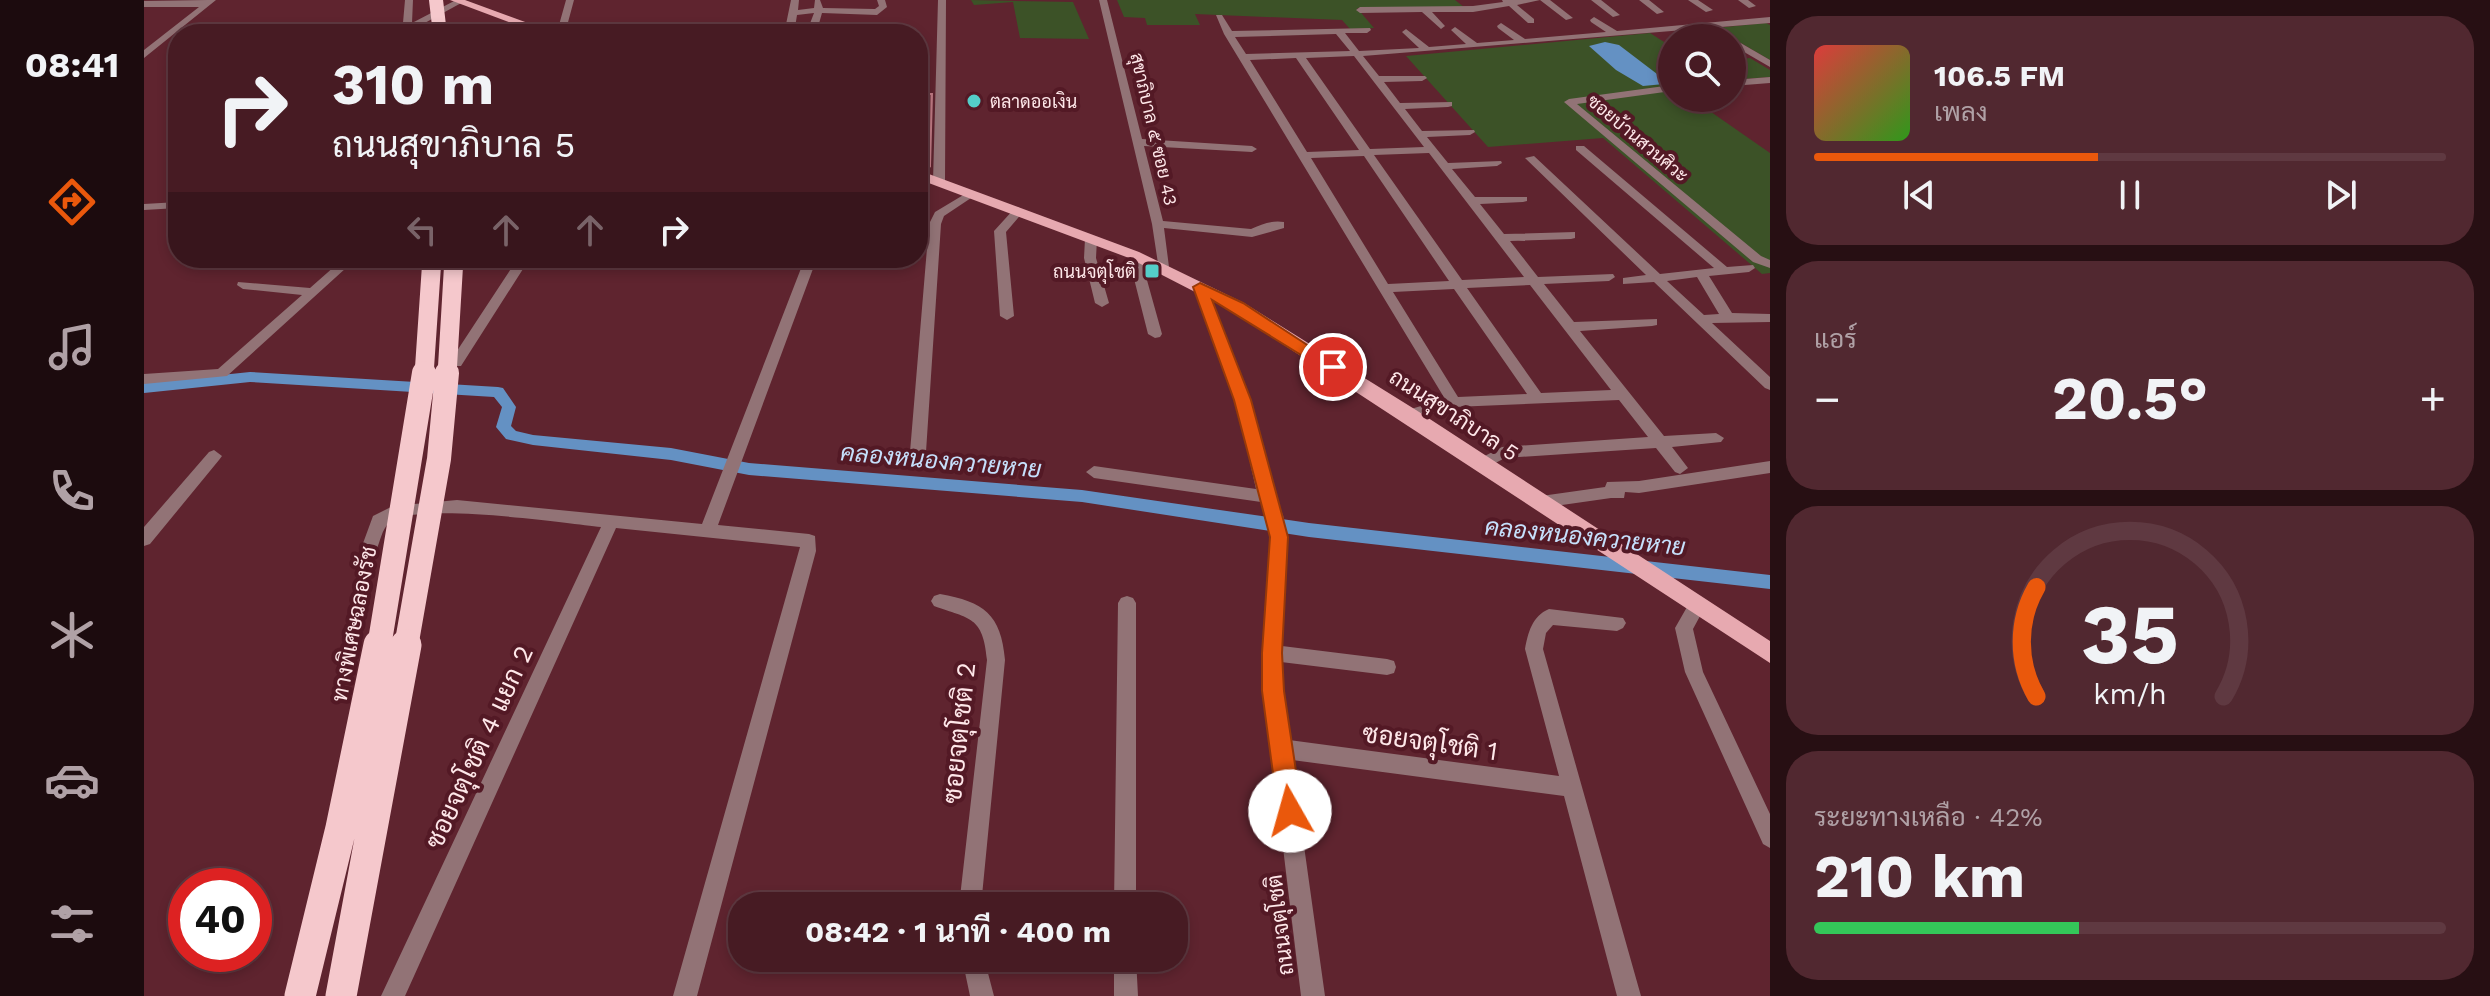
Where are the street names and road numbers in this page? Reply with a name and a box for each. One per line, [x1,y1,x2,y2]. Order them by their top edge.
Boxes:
street label: สุขาภิบาล ๕ ซอย 43 [1124,51,1182,208]
street label: ซอยบ้านสวนศิวะ [1584,89,1693,186]
street label: ถนนสุขาภิบาล 5 [1383,363,1524,469]
street label: ทางพิเศษฉลองรัช [326,544,381,704]
street label: ซอยจตุโชติ 4 แยก 2 [418,640,542,854]
street label: ซอยจตุโชติ 2 [936,661,984,805]
street label: ซอยจตุโชติ 1 [1360,717,1500,769]
street label: ถนนจตุโชติ [1259,873,1302,977]

